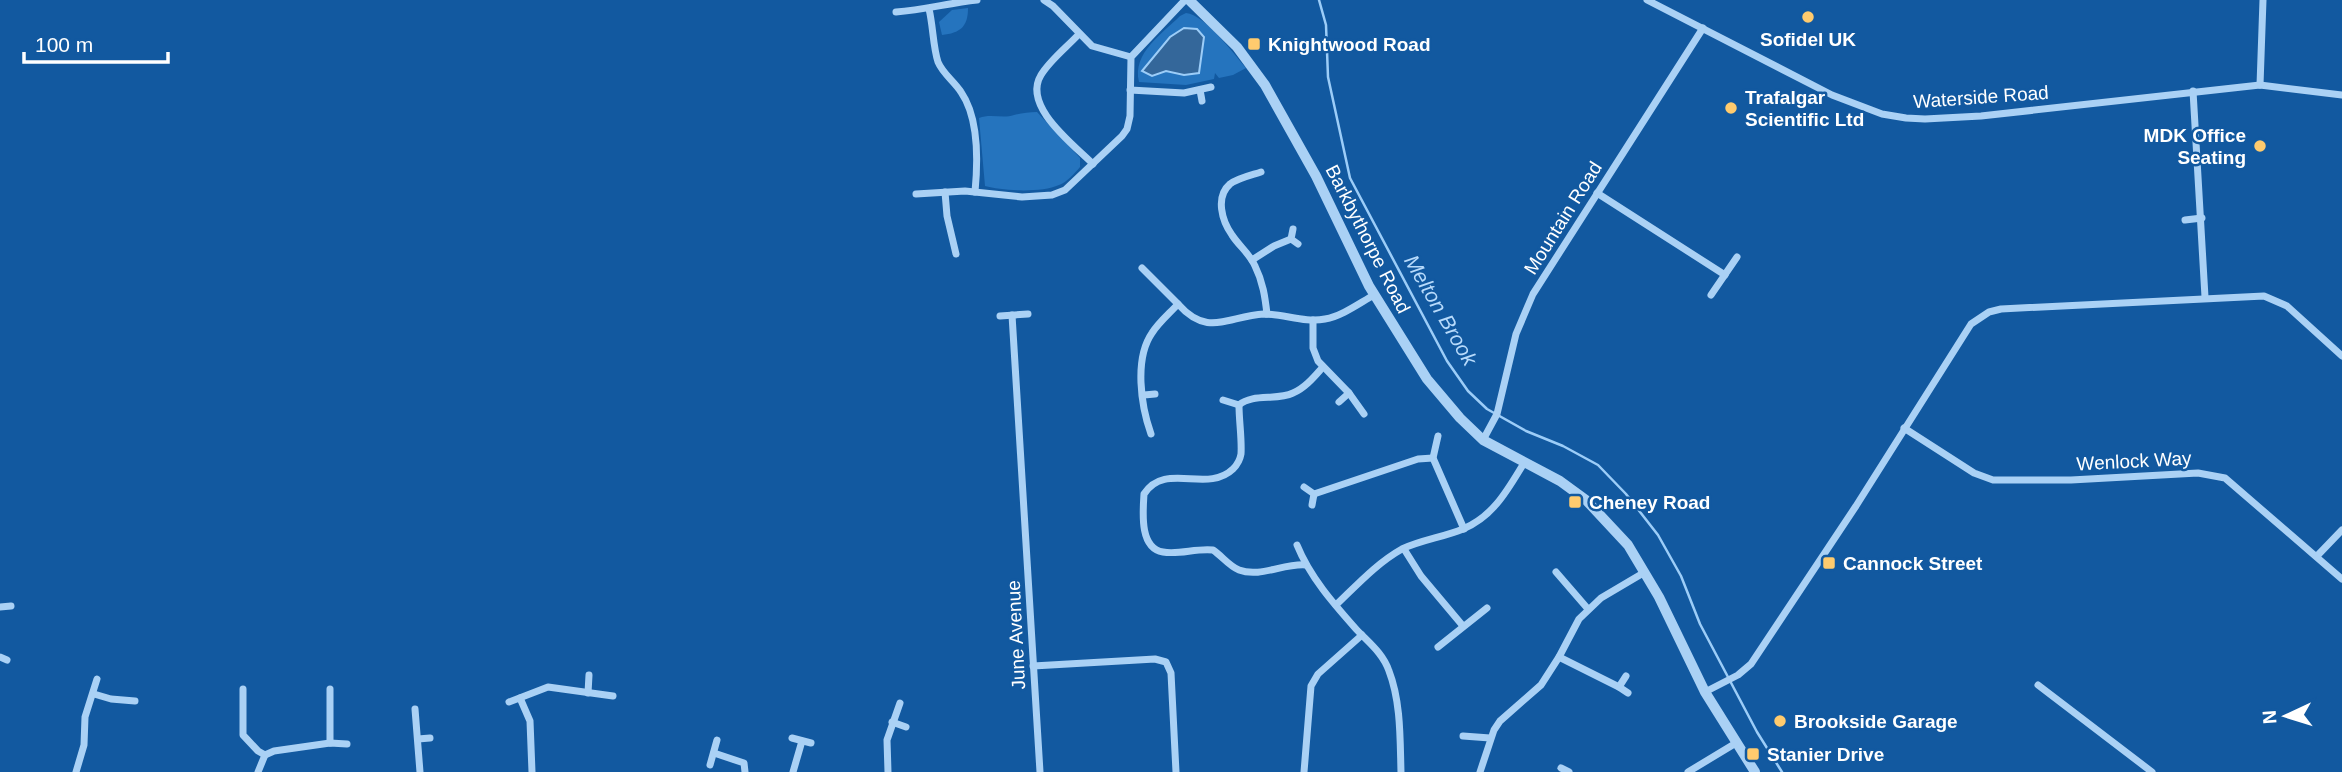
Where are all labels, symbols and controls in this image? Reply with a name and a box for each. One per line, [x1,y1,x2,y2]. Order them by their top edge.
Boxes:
marker: Sofidel UK [1800,9,1816,25]
scale bar [24,21,168,65]
place label: Sofidel UK [1760,29,1856,50]
text: 100 m [35,33,93,56]
place label: Knightwood Road [1268,34,1431,55]
marker: Knightwood Road [1246,36,1262,52]
street label: Waterside Road [1913,82,2049,112]
place label: Trafalgar Scientific Ltd [1745,87,1864,130]
marker: Trafalgar Scientific Ltd [1723,100,1739,116]
place label: MDK Office Seating [2144,125,2246,168]
marker: MDK Office Seating [2252,138,2268,154]
street label: Mountain Road [1520,158,1606,278]
street label: Barkbythorpe Road [1321,161,1415,317]
water label: Melton Brook [1400,251,1483,371]
street label: Wenlock Way [2076,447,2193,474]
place label: Cheney Road [1589,492,1710,513]
marker: Cheney Road [1567,494,1583,510]
place label: Cannock Street [1843,553,1983,574]
marker: Cannock Street [1821,555,1837,571]
street label: June Avenue [1003,580,1029,690]
north arrow [2251,681,2321,751]
text: N [2259,710,2280,725]
place label: Brookside Garage [1794,711,1958,732]
marker: Brookside Garage [1772,713,1788,729]
place label: Stanier Drive [1767,744,1884,765]
marker: Stanier Drive [1745,746,1761,762]

